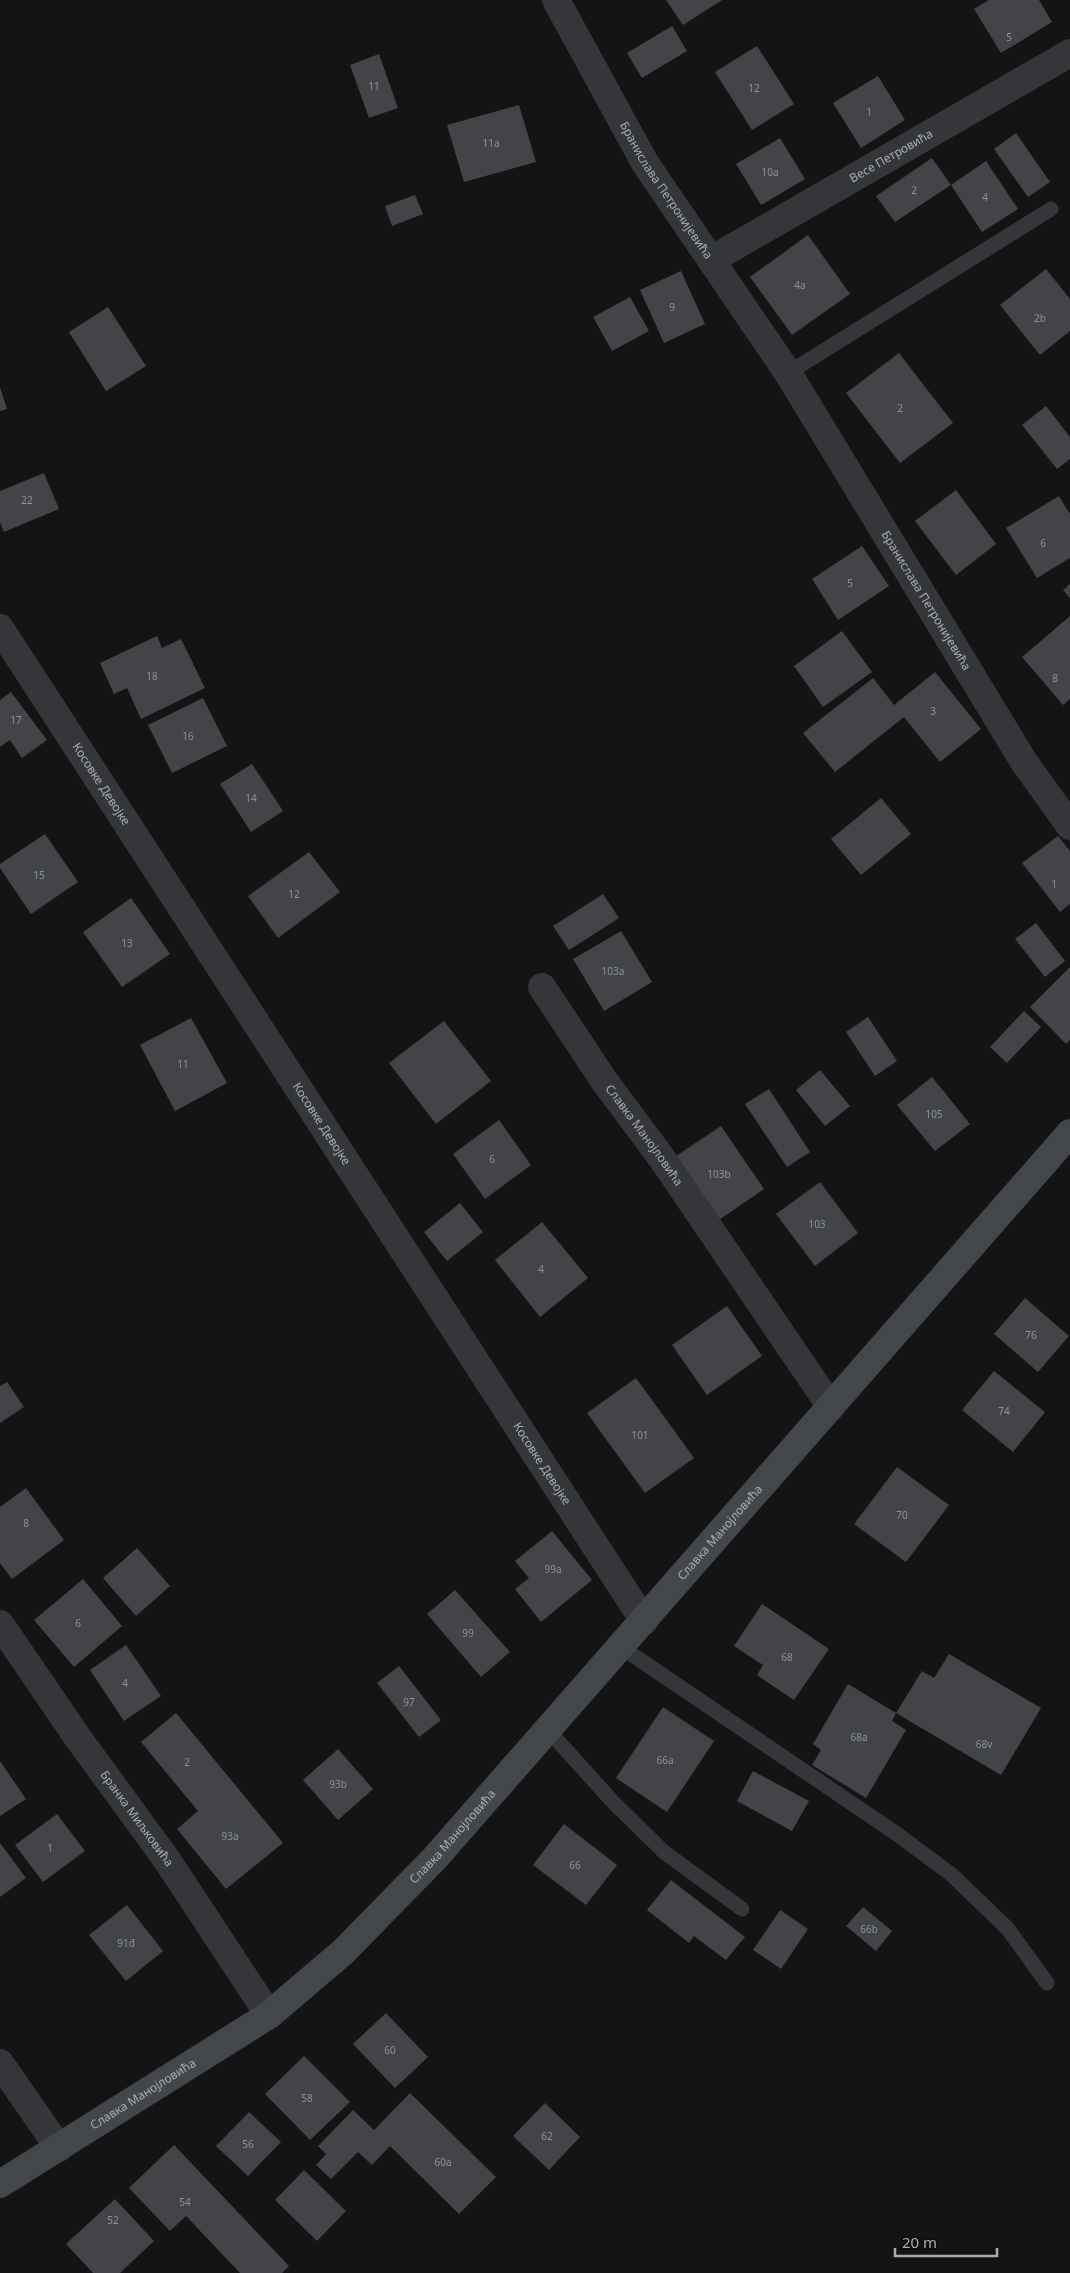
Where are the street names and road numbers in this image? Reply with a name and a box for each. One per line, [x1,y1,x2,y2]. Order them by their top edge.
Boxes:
street label: Бранислава Петронијевића [616,118,717,262]
street label: Весе Петровића [846,125,936,186]
street label: Бранислава Петронијевића [878,527,975,673]
street label: Косовке Девојке [69,739,135,829]
street label: Косовке Девојке [289,1079,355,1168]
street label: Славка Манојловића [602,1081,687,1189]
street label: Косовке Девојке [509,1419,576,1508]
street label: Славка Манојловића [673,1481,766,1584]
street label: Бранка Миљковића [97,1767,178,1870]
street label: Славка Манојловића [405,1785,499,1887]
street label: Славка Манојловића [87,2054,199,2133]

